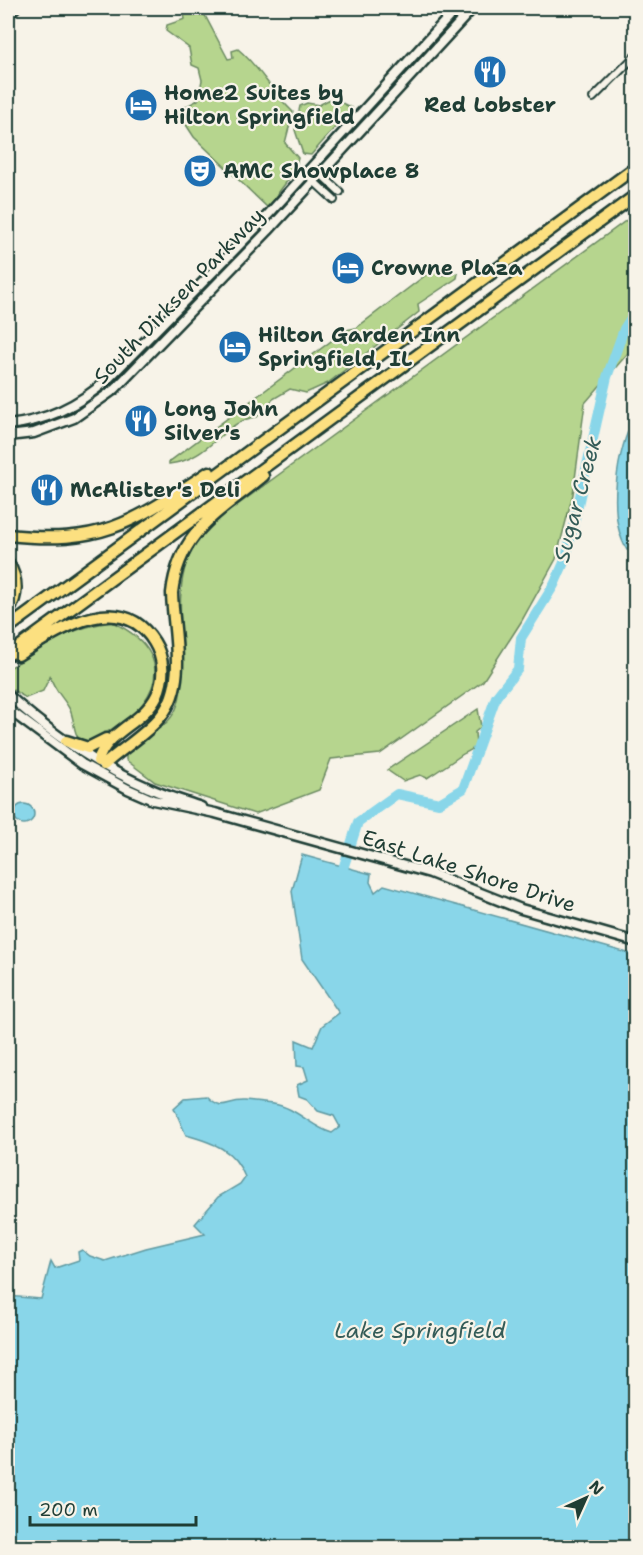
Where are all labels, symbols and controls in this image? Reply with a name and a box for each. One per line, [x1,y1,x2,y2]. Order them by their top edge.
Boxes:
restaurant icon: Red Lobster [472,54,508,90]
place label: Home2 Suites by Hilton Springfield [164,79,355,131]
hotel icon: Home2 Suites by Hilton Springfield [123,87,159,123]
place label: Red Lobster [424,91,556,119]
theatre icon: AMC Showplace 8 [182,153,218,189]
place label: AMC Showplace 8 [223,157,419,185]
street label: South Dirksen Parkway [87,202,271,390]
hotel icon: Crowne Plaza [330,250,366,286]
place label: Crowne Plaza [371,254,523,282]
place label: Hilton Garden Inn Springfield, IL [258,321,460,373]
hotel icon: Hilton Garden Inn Springfield, IL [217,329,253,365]
place label: Long John Silver's [164,395,278,447]
restaurant icon: Long John Silver's [123,403,159,439]
water label: Sugar Creek [547,433,608,565]
restaurant icon: McAlister's Deli [29,472,65,508]
place label: McAlister's Deli [70,476,240,504]
street label: East Lake Shore Drive [359,823,579,919]
water label: Lake Springfield [334,1316,506,1345]
north arrow [556,1468,616,1528]
text: N [584,1476,608,1500]
scale bar [30,1489,196,1527]
text: 200 m [39,1498,98,1522]

